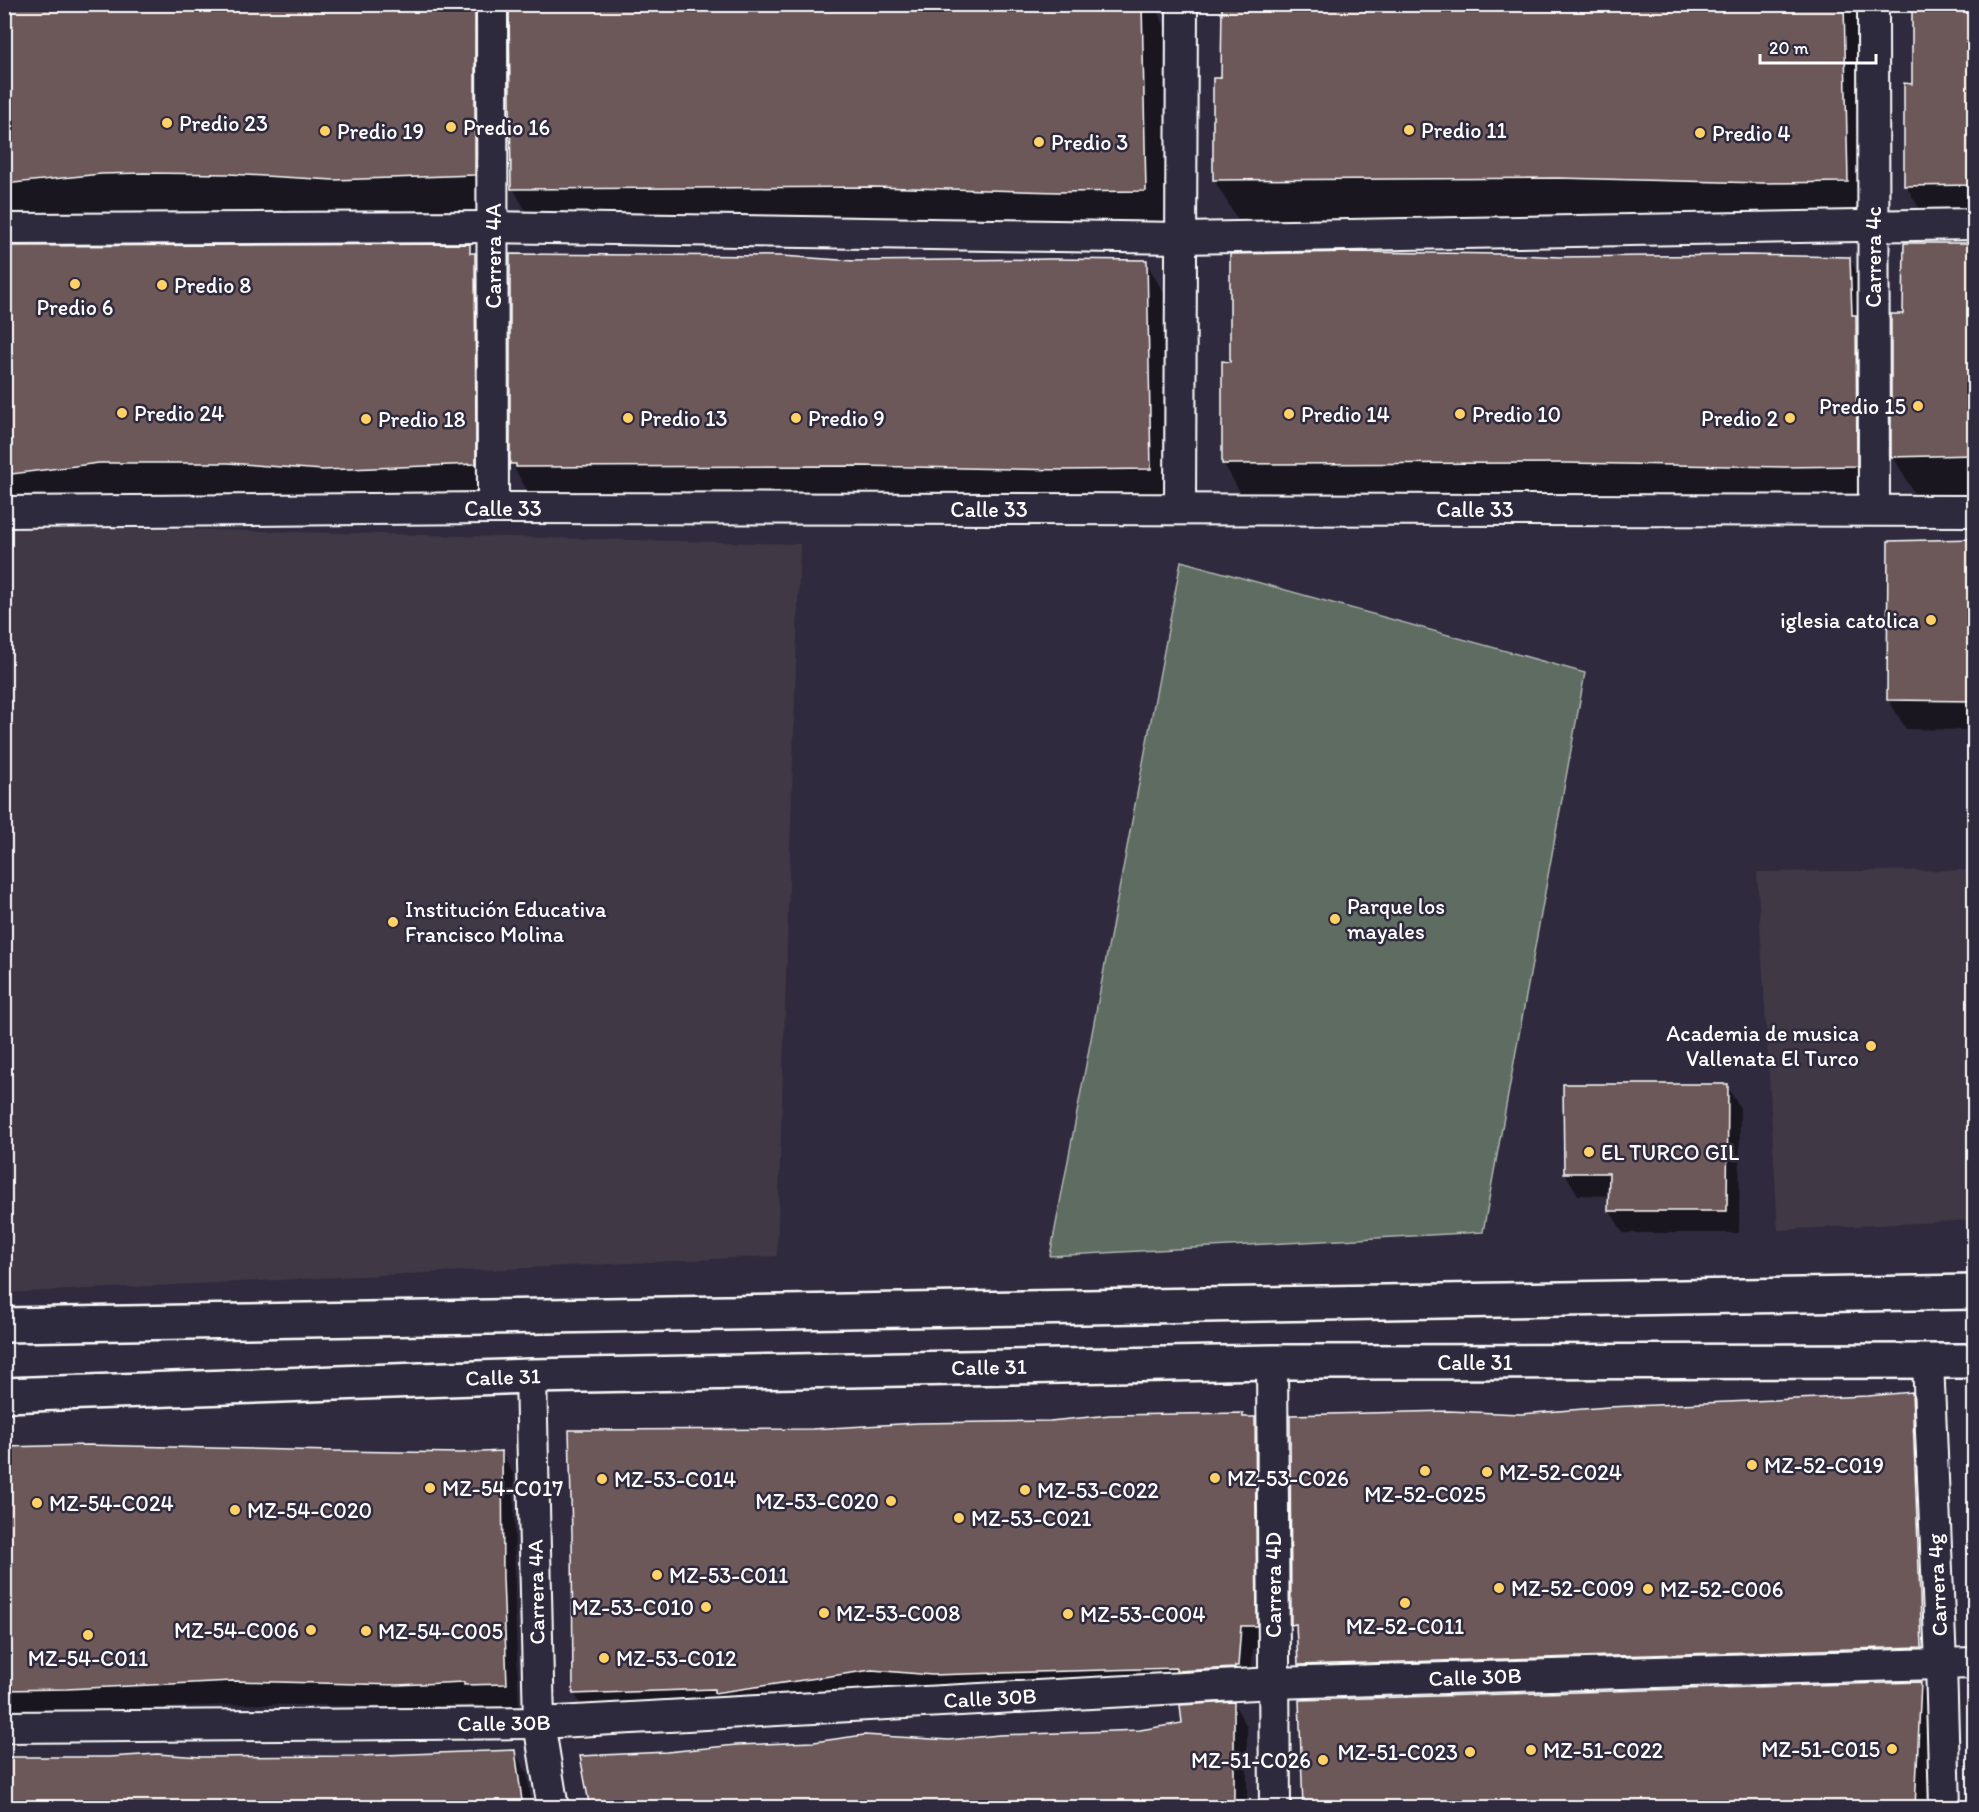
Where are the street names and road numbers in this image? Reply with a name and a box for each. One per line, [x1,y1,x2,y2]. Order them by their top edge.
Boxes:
street label: Carrera 4A [480,203,507,309]
street label: Carrera 4c [1860,206,1887,308]
street label: Calle 33 [464,495,542,522]
street label: Calle 33 [950,496,1028,523]
street label: Calle 33 [1436,496,1514,523]
street label: Calle 31 [1437,1349,1513,1376]
street label: Calle 31 [951,1353,1027,1381]
street label: Calle 31 [465,1362,541,1392]
street label: Carrera 4D [1260,1532,1287,1638]
street label: Carrera 4g [1921,1532,1953,1637]
street label: Carrera 4A [522,1539,550,1645]
street label: Calle 30B [1428,1662,1522,1692]
street label: Calle 30B [943,1682,1037,1714]
street label: Calle 30B [457,1709,551,1737]

